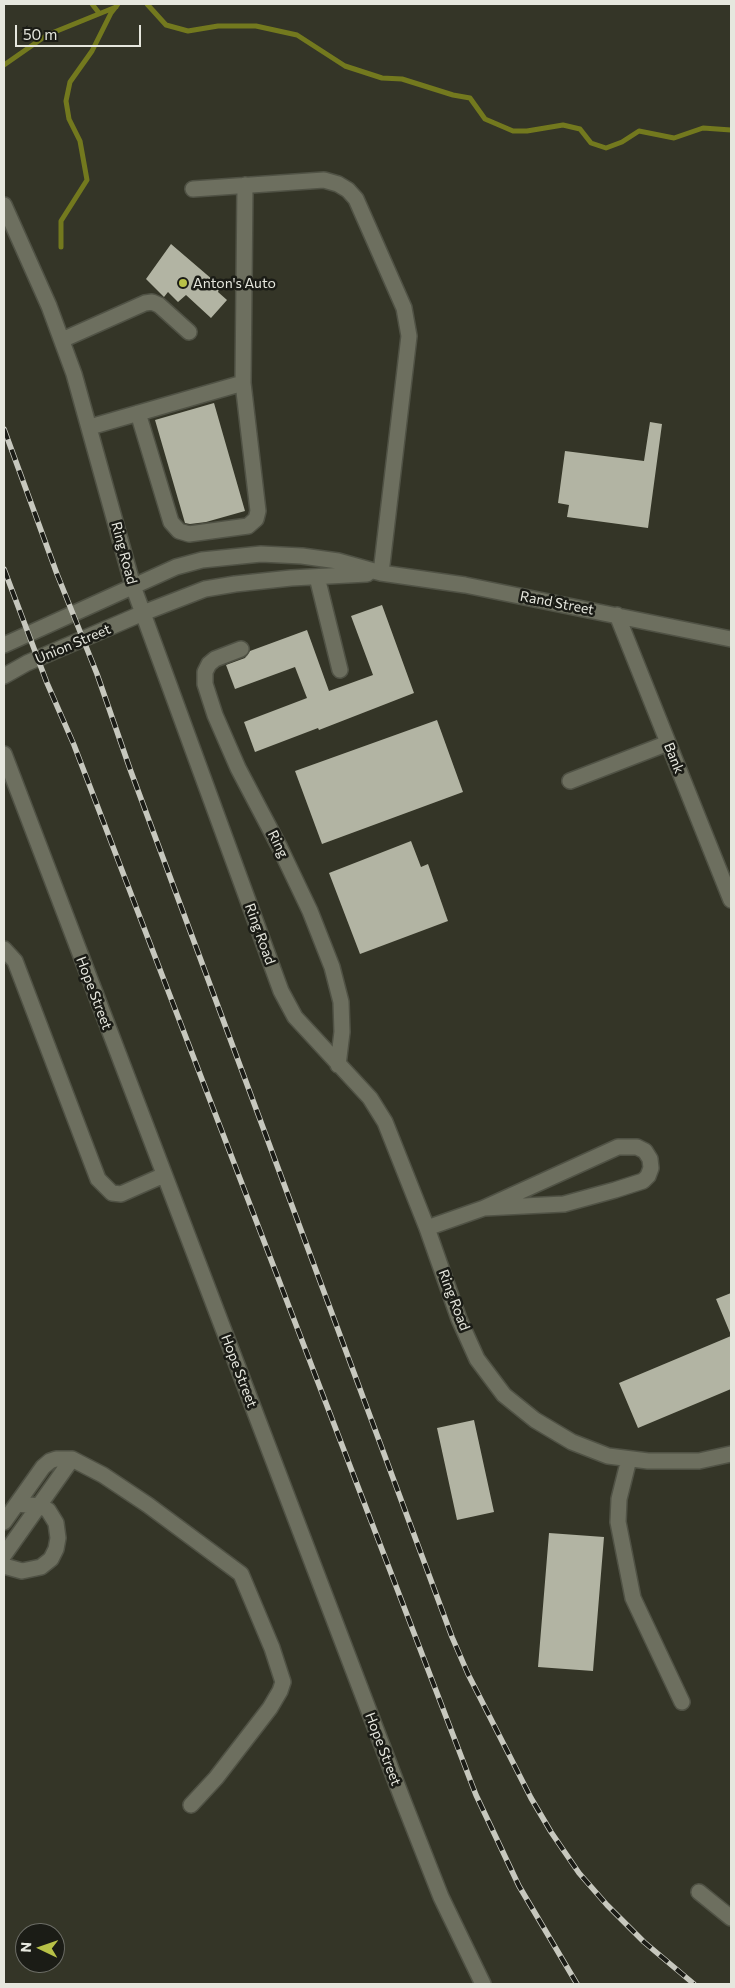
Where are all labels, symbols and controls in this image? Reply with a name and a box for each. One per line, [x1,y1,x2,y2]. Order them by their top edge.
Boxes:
scale bar [18,15,144,47]
text: 50 m [23,25,57,43]
place label: Anton's Auto [193,275,276,291]
marker: Anton's Auto [177,277,189,289]
street label: Ring Road [108,520,140,586]
street label: Rand Street [519,588,595,618]
street label: Union Street [33,621,113,667]
street label: Bank [660,740,688,776]
street label: Ring [264,827,292,861]
street label: Ring Road [241,901,279,967]
street label: Hope Street [72,954,116,1032]
street label: Ring Road [435,1267,473,1333]
street label: Hope Street [217,1332,261,1410]
street label: Hope Street [361,1710,405,1788]
north arrow [15,1923,65,1973]
text: N [17,1942,34,1953]

